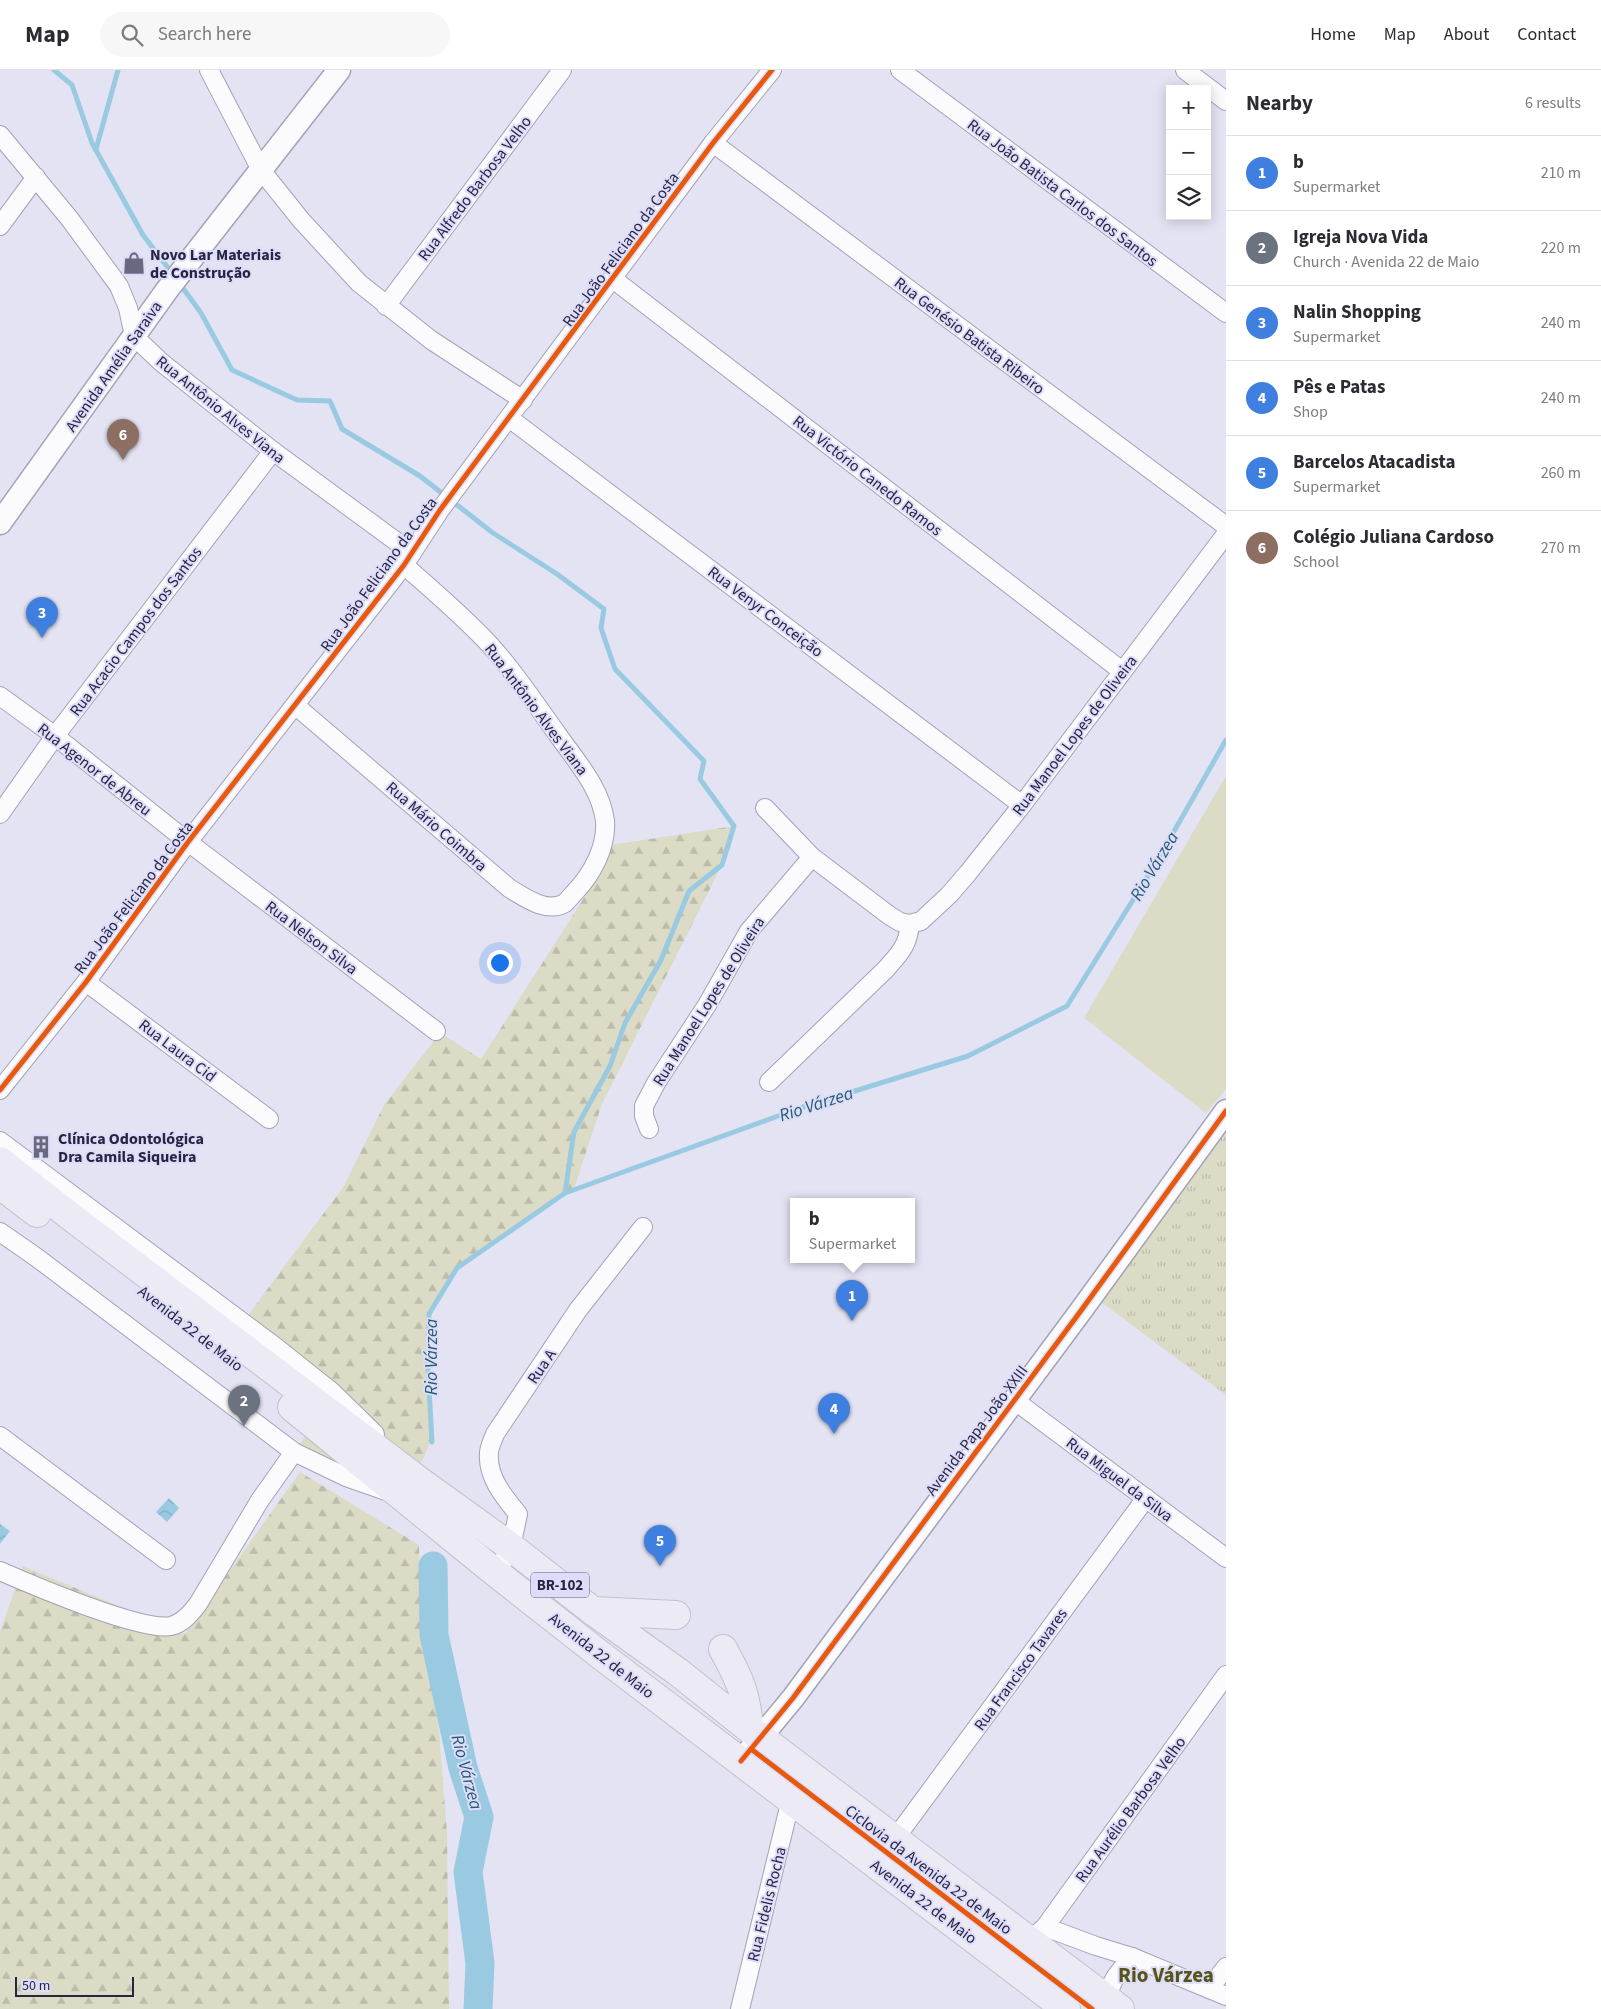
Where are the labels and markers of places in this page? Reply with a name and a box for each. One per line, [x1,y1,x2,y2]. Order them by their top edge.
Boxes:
place label: Novo Lar Materiais de Construção [150,244,281,284]
shop icon: Novo Lar Materiais de Construção [121,250,147,276]
pin: 6 [107,419,139,460]
pin: 3 [26,597,58,638]
place label: Clínica Odontológica Dra Camila Siqueira [58,1128,204,1168]
building icon: Clínica Odontológica Dra Camila Siqueira [28,1134,54,1160]
pin: 1 [836,1280,868,1321]
pin: 2 [228,1385,260,1426]
pin: 4 [818,1393,850,1434]
pin: 5 [644,1525,676,1566]

